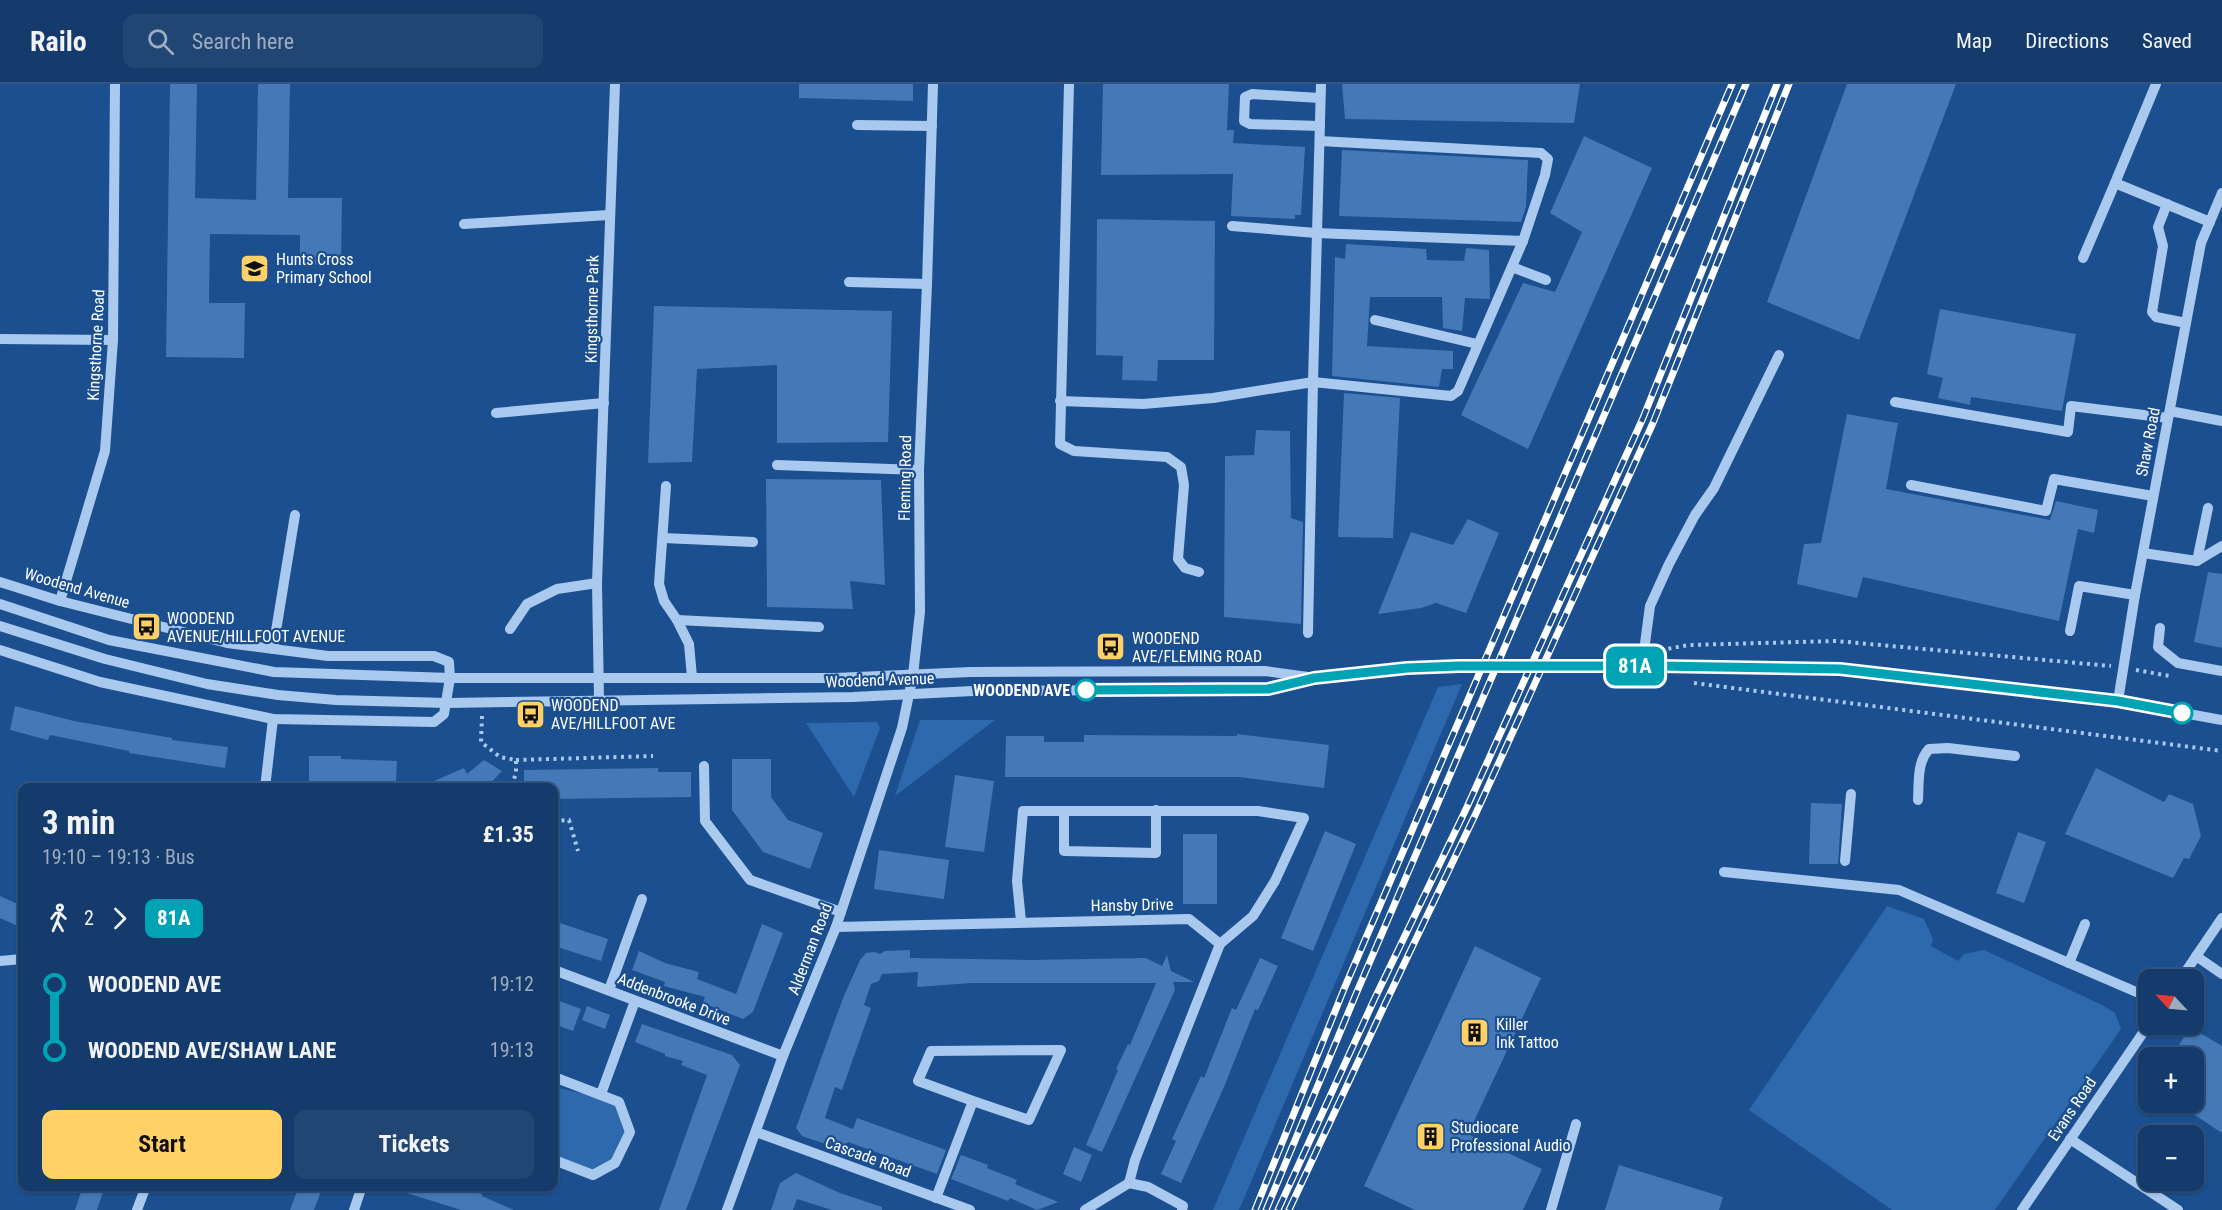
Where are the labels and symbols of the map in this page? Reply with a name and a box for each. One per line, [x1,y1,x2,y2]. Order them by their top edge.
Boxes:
place label: Hunts Cross Primary School [276,250,372,287]
school or university icon: Hunts Cross Primary School [239,252,271,284]
street label: Kingsthorne Park [582,254,602,363]
street label: Kingsthorne Road [84,289,108,401]
street label: Shaw Road [2132,406,2164,478]
street label: Fleming Road [895,435,915,521]
street label: Woodend Avenue [22,564,132,612]
place label: WOODEND AVENUE/HILLFOOT AVENUE [167,609,345,646]
bus stop icon: WOODEND AVENUE/HILLFOOT AVENUE [130,611,162,643]
place label: WOODEND AVE/FLEMING ROAD [1132,629,1262,666]
bus stop icon: WOODEND AVE/FLEMING ROAD [1095,631,1127,663]
line badge: 81A [1600,646,1670,686]
street label: Woodend Avenue [825,669,935,691]
marker: WOODEND AVE [1075,679,1097,701]
place label: WOODEND AVE [973,681,1070,700]
place label: WOODEND AVE/HILLFOOT AVE [551,696,675,733]
bus stop icon: WOODEND AVE/HILLFOOT AVE [514,698,546,730]
unlabelled marker [2171,702,2193,724]
street label: Hansby Drive [1090,895,1174,915]
street label: Alderman Road [784,901,836,997]
street label: Addenbrooke Drive [615,969,733,1029]
north arrow [2138,969,2204,1035]
place label: Killer Ink Tattoo [1496,1015,1559,1052]
building icon: Killer Ink Tattoo [1459,1017,1491,1049]
street label: Evans Road [2044,1073,2100,1145]
place label: Studiocare Professional Audio [1451,1118,1571,1155]
building icon: Studiocare Professional Audio [1414,1120,1446,1152]
street label: Cascade Road [822,1133,914,1181]

